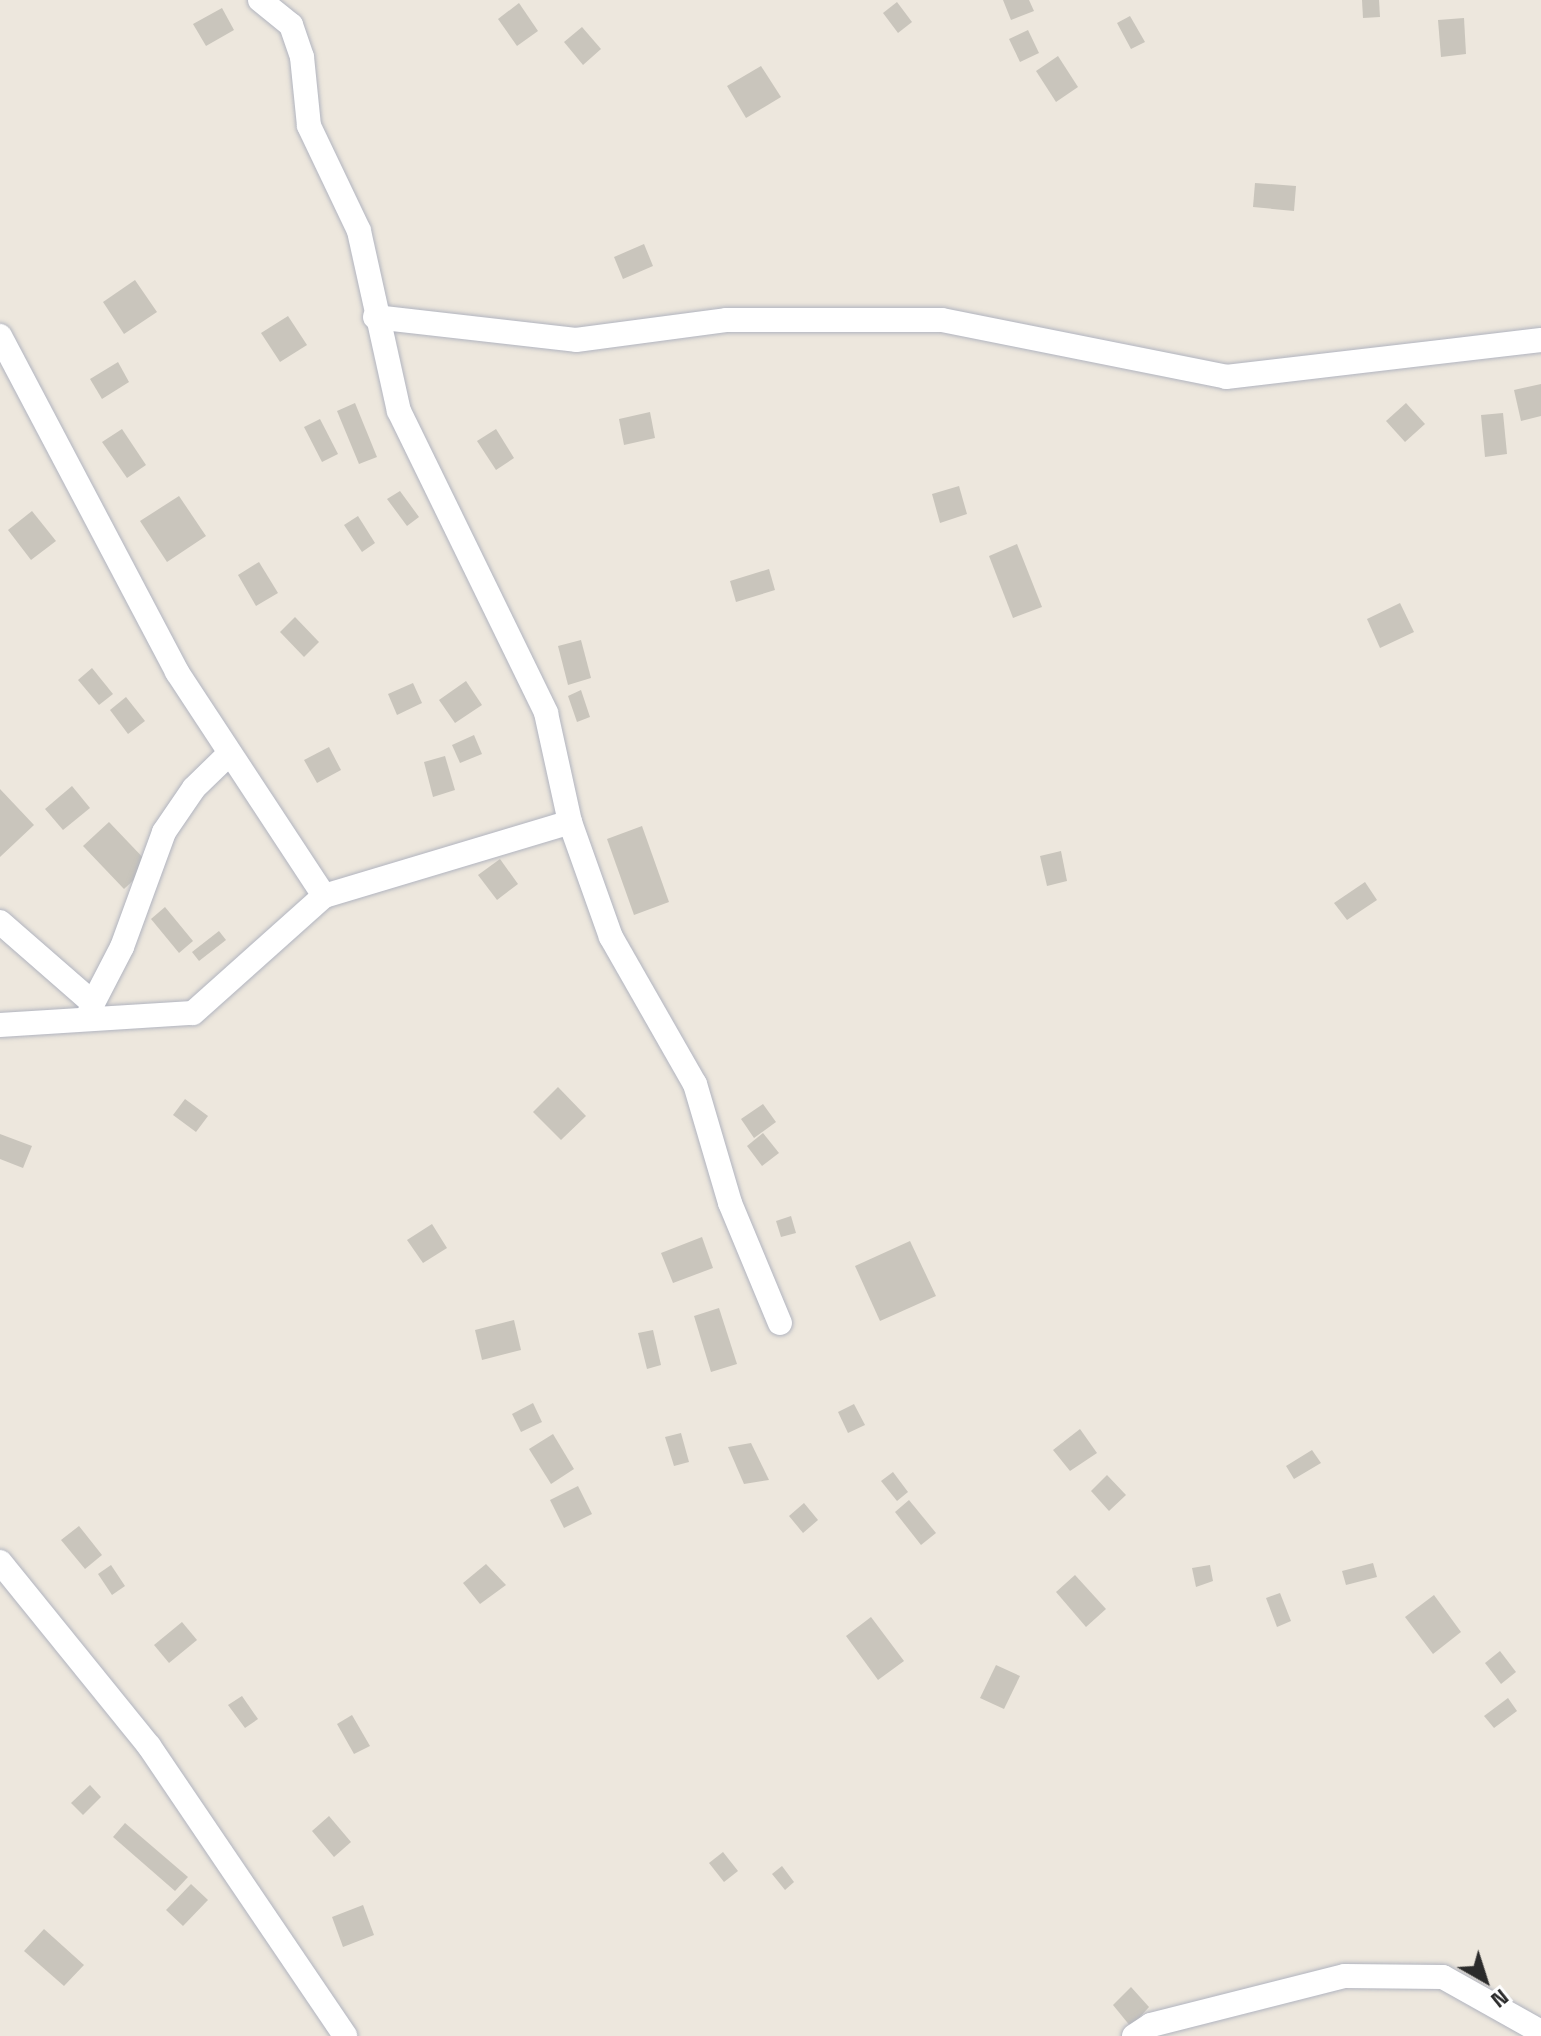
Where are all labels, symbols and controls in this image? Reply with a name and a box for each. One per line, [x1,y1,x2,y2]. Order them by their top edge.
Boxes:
north arrow [1445,1940,1525,2020]
text: N [1486,1983,1515,2014]

